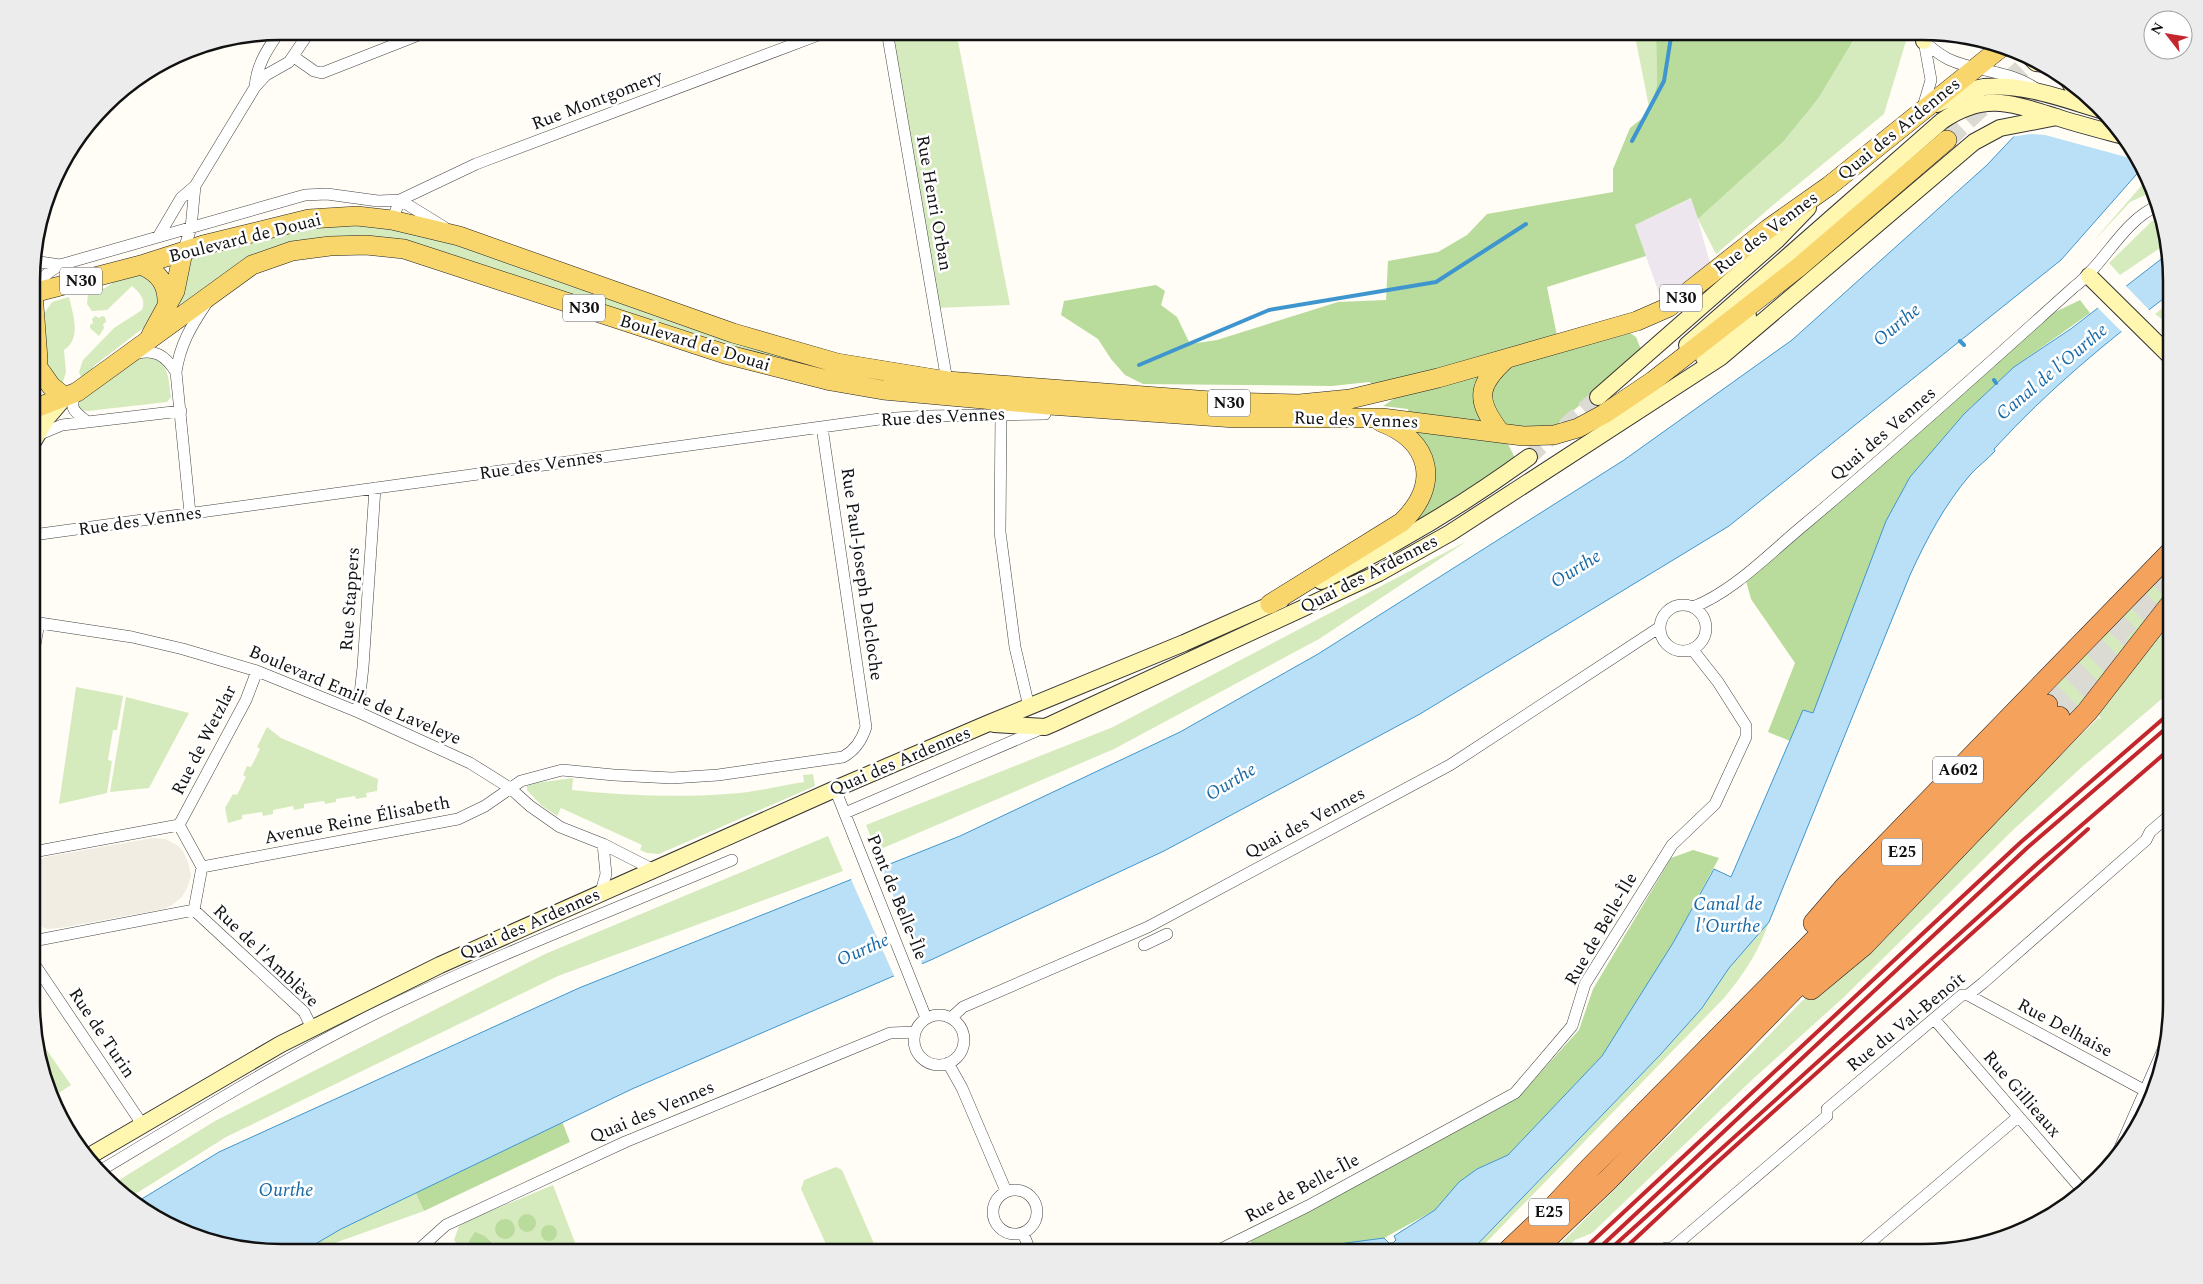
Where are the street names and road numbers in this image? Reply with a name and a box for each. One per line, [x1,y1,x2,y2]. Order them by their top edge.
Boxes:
street label: Rue Montgomery [528,62,668,137]
street label: Quai des Ardennes [1832,71,1966,187]
street label: Rue Henri Orban [909,133,959,273]
street label: Rue des Vennes [1708,185,1824,281]
street label: Boulevard de Douai [166,206,324,270]
road number: N30 [60,268,102,294]
road number: N30 [1660,284,1702,312]
road number: N30 [563,294,605,322]
street label: Boulevard de Douai [616,307,774,379]
street label: Quai des Vennes [1824,380,1942,488]
road number: N30 [1208,389,1250,416]
street label: Rue des Vennes [880,400,1006,434]
street label: Rue des Vennes [1293,404,1419,436]
street label: Rue des Vennes [477,443,605,487]
street label: Rue Paul-Joseph Delcloche [834,466,890,682]
street label: Rue des Vennes [76,499,204,543]
street label: Quai des Ardennes [1295,528,1443,620]
street label: Rue Stappers [333,546,367,652]
street label: Boulevard Emile de Laveleye [245,638,465,752]
street label: Rue de Wetzlar [165,680,243,800]
street label: Quai des Ardennes [825,719,975,803]
road number: A602 [1933,756,1983,784]
street label: Quai des Vennes [1240,780,1370,866]
street label: Avenue Reine Élisabeth [262,789,452,851]
street label: Pont de Belle-Île [859,830,935,964]
road number: E25 [1882,839,1922,866]
street label: Rue de Belle-Île [1558,867,1644,991]
street label: Quai des Ardennes [455,881,605,967]
street label: Rue de l'Amblève [207,898,325,1014]
street label: Rue du Val-Benoît [1841,966,1971,1078]
street label: Rue de Turin [62,982,142,1084]
street label: Rue Delhaise [2013,992,2117,1064]
street label: Rue Gillieaux [1977,1045,2068,1143]
street label: Quai des Vennes [585,1074,719,1150]
street label: Rue de Belle-Île [1240,1146,1364,1230]
road number: E25 [1529,1198,1569,1226]

